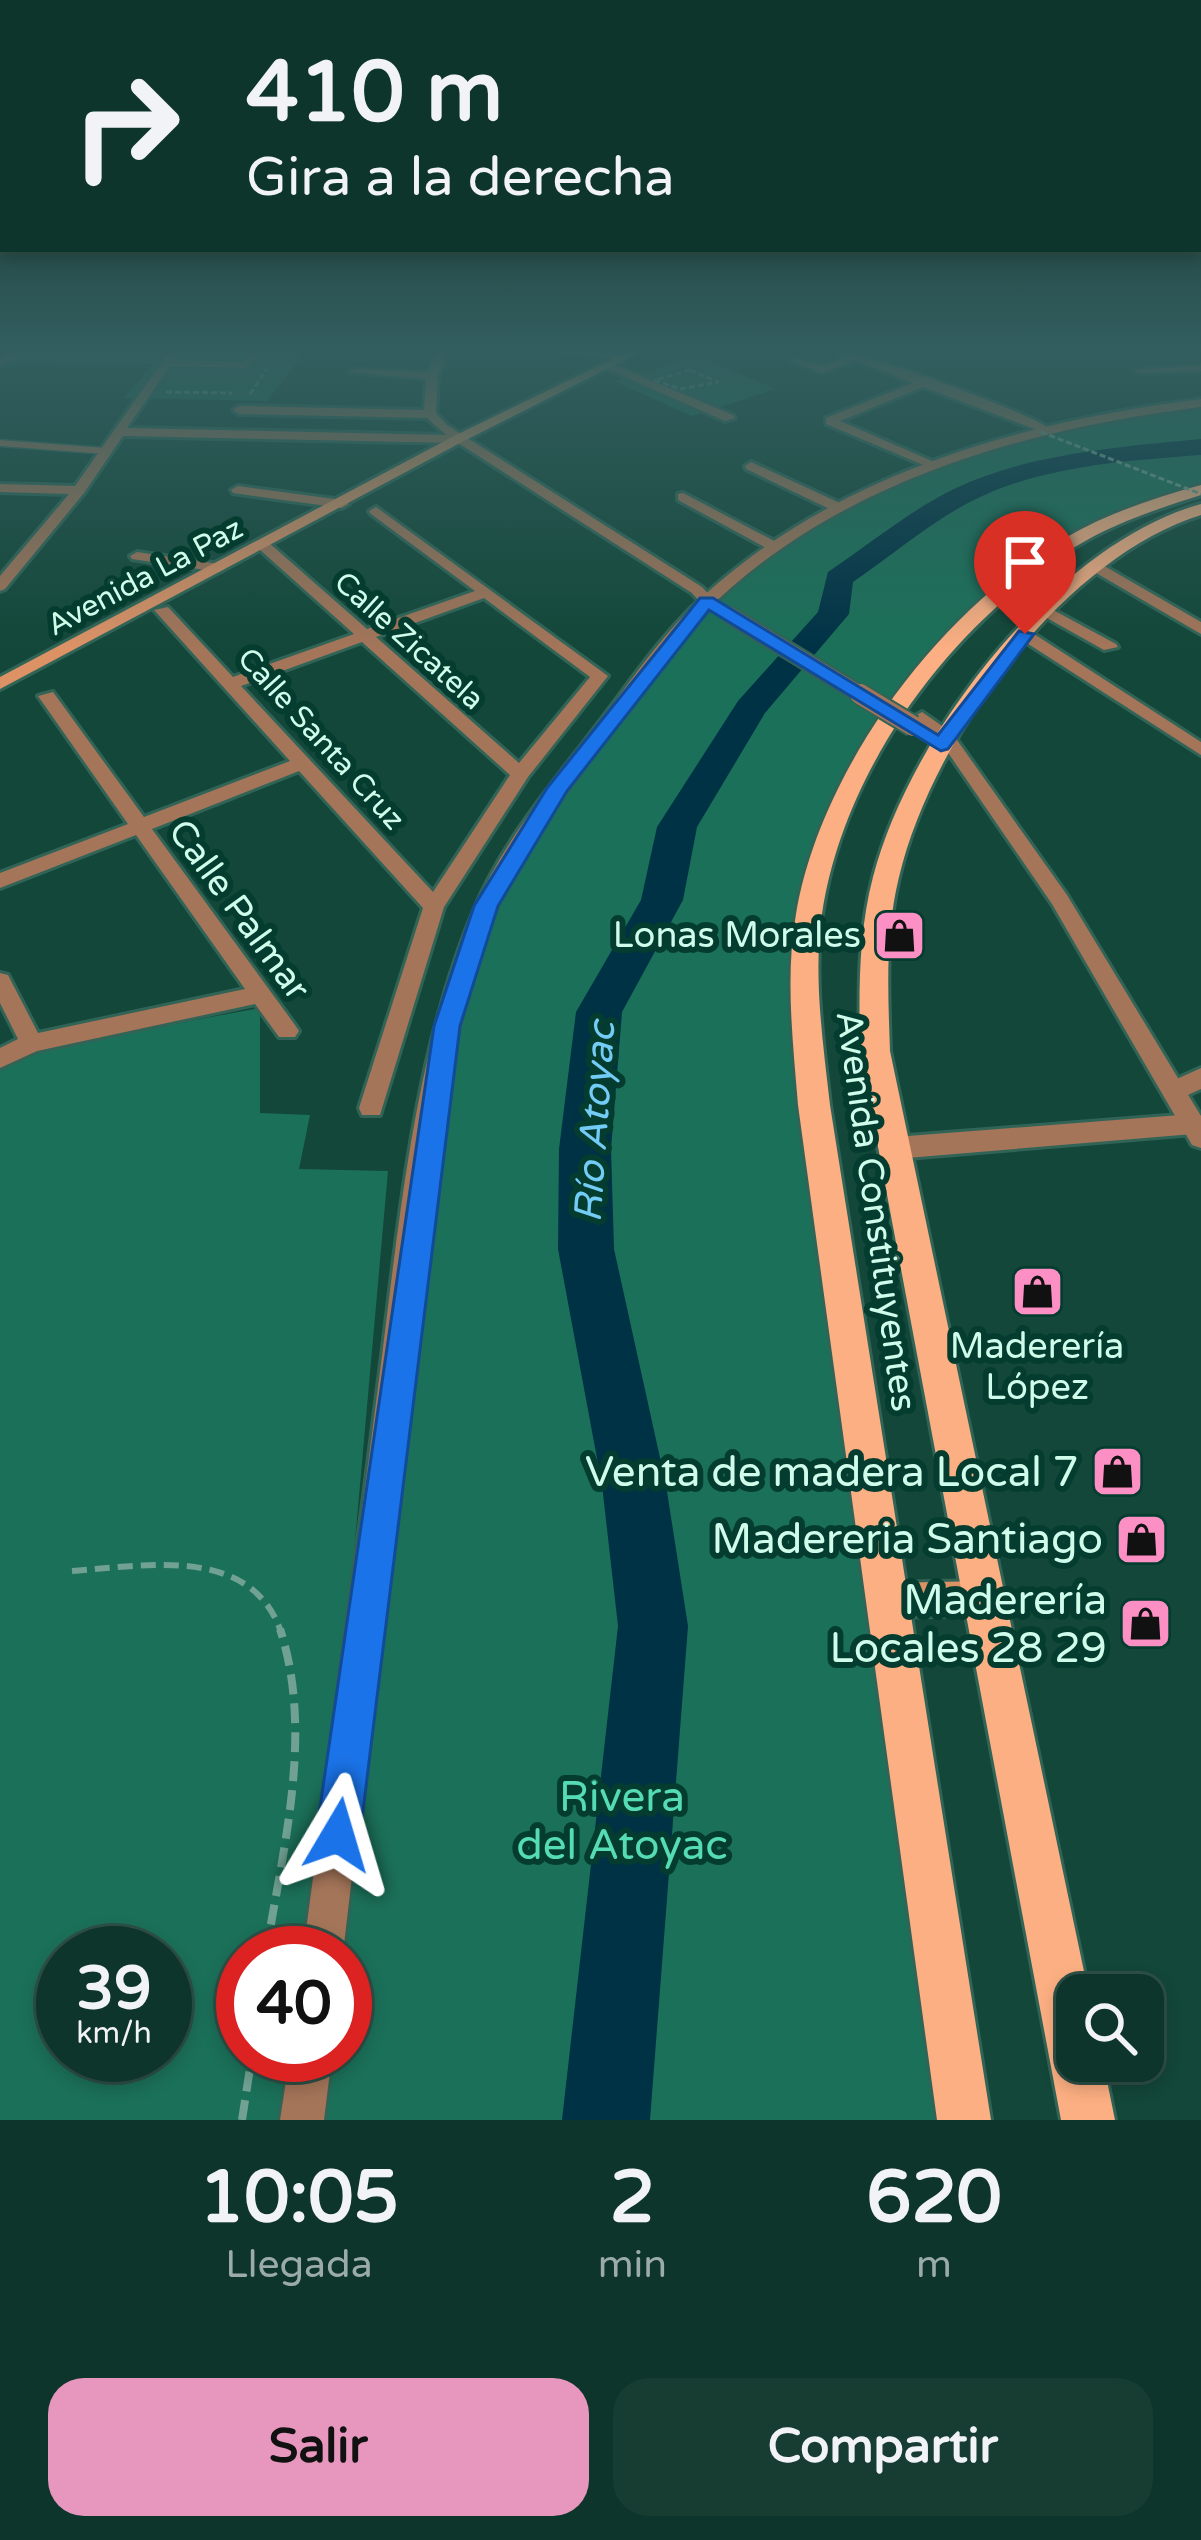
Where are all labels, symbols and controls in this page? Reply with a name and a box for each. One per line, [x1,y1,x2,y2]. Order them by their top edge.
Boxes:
text: 410 m [246,43,503,144]
icon: right [48,48,204,204]
text: Gira a la derecha [246,145,675,210]
street label: Avenida La Paz [41,510,249,644]
pin [974,511,1076,634]
icon: arrive [992,529,1058,595]
street label: Calle Zicatela [326,564,492,718]
street label: Calle Santa Cruz [230,640,412,838]
street label: Calle Palmar [159,811,319,1009]
shop icon: Lonas Morales [872,907,928,963]
place label: Lonas Morales [613,914,861,957]
street label: Avenida Constituyentes [827,1008,925,1414]
water label: Río Atoyac [565,1017,626,1224]
shop icon: Maderería López [1009,1263,1065,1319]
place label: Maderería López [950,1325,1124,1409]
shop icon: Venta de madera Local 7 [1090,1444,1146,1500]
place label: Venta de madera Local 7 [585,1447,1079,1498]
shop icon: Madereria Santiago [1114,1511,1170,1567]
place label: Madereria Santiago [712,1514,1103,1565]
place label: Maderería Locales 28 29 [830,1575,1107,1674]
shop icon: Maderería Locales 28 29 [1118,1596,1174,1652]
position arrow [275,1772,401,1898]
park label: Rivera del Atoyac [516,1772,728,1871]
speed limit sign: 40 [216,1926,372,2082]
text: 39 [76,1953,152,2025]
map controls [1056,1974,1164,2082]
button: search [1056,1974,1164,2082]
text: km/h [76,2015,152,2052]
text: 10:05 [199,2155,399,2242]
text: 2 [610,2155,655,2242]
text: 620 [866,2155,1002,2242]
text: Llegada [225,2241,373,2288]
text: min [598,2241,667,2288]
text: m [916,2241,952,2288]
button: Salir [48,2378,589,2516]
button: Compartir [613,2378,1153,2516]

